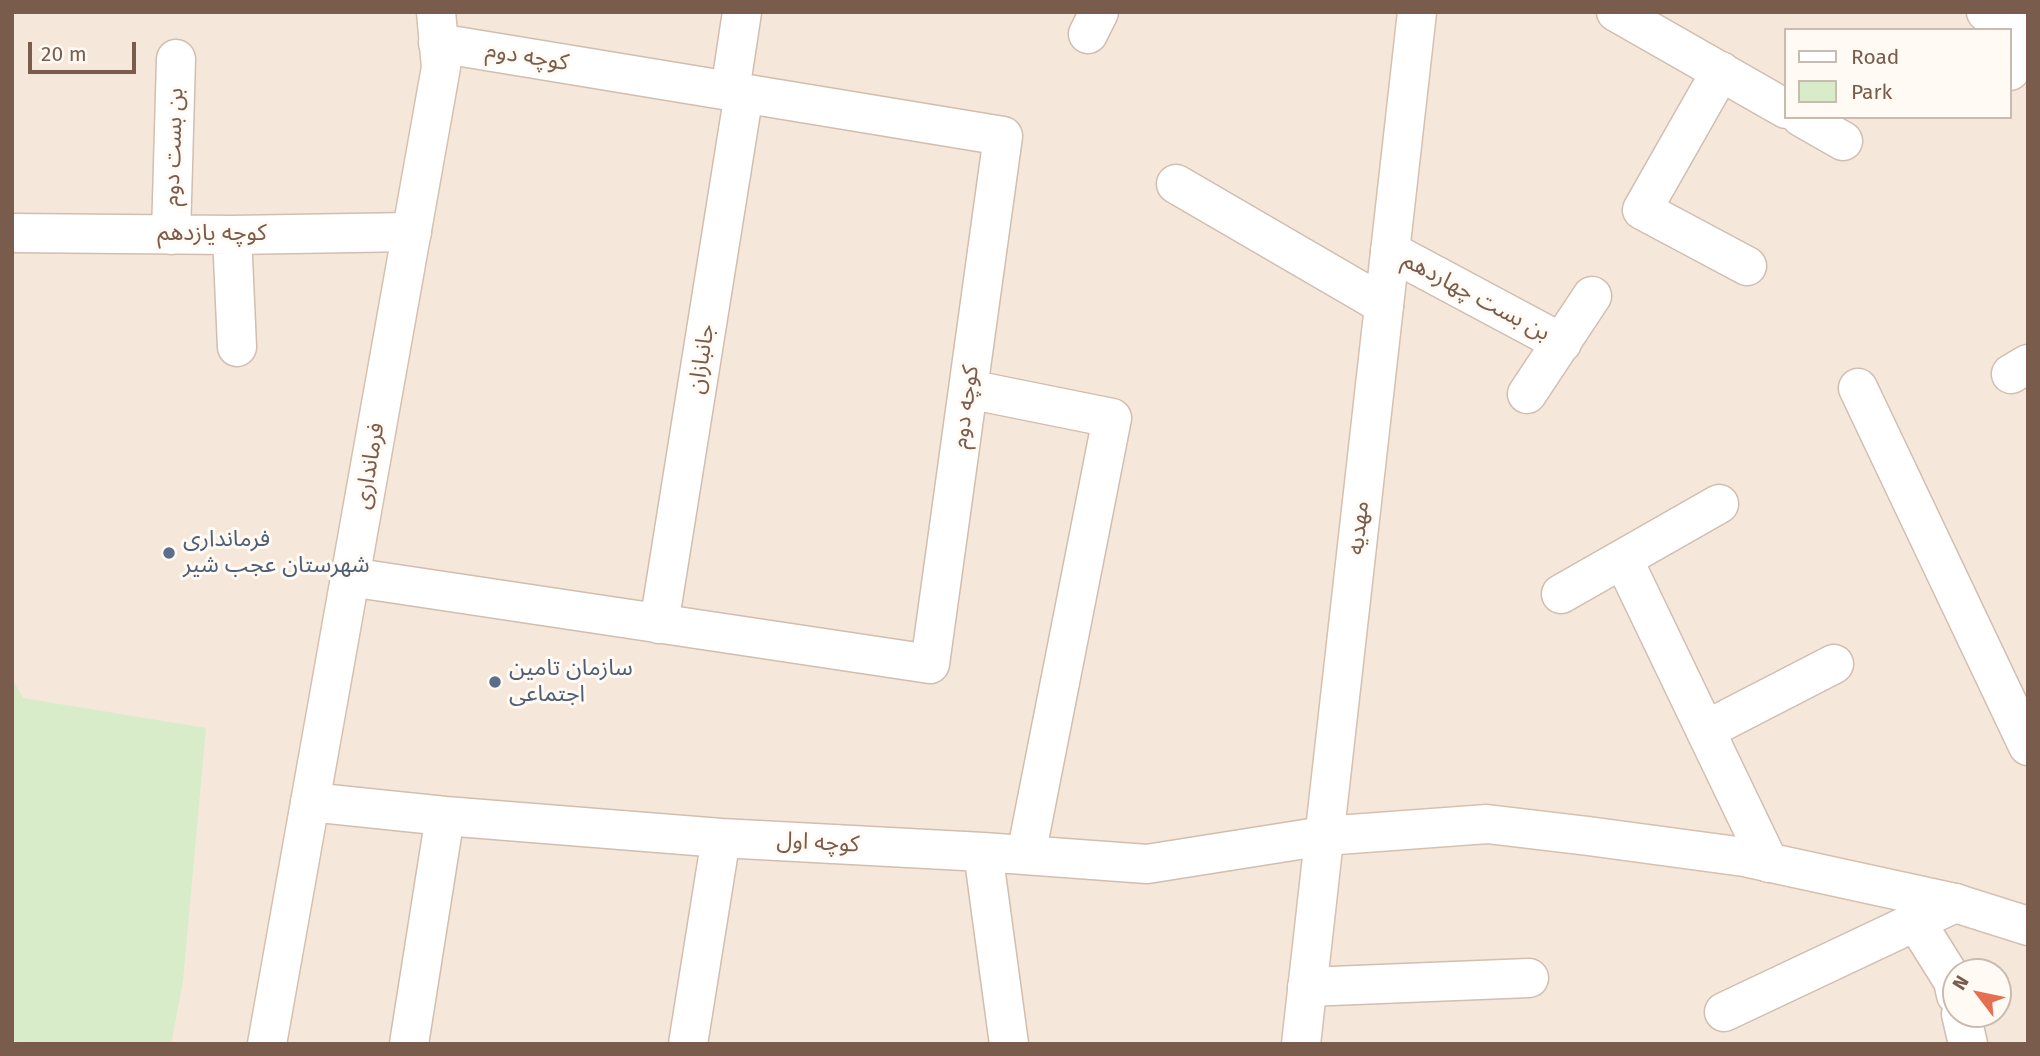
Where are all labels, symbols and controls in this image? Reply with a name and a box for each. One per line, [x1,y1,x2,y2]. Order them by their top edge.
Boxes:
scale bar [32,28,140,72]
legend [1784,28,2012,119]
street label: کوچه دوم [484,37,570,77]
text: 20 m [41,41,87,67]
text: Road [1851,44,1899,70]
text: Park [1851,79,1892,105]
street label: بن بست دوم [158,87,190,207]
street label: کوچه یازدهم [157,220,267,248]
street label: بن بست چهاردهم [1398,247,1554,347]
street label: جانبازان [683,322,721,396]
street label: کوچه دوم [947,364,985,450]
street label: فرمانداری [349,421,391,511]
street label: مهدیه [1342,500,1376,556]
place label: فرمانداری شهرستان عجب شیر [183,526,369,580]
marker: فرمانداری شهرستان عجب شیر [161,545,177,561]
place label: سازمان تامین اجتماعی [509,655,633,709]
marker: سازمان تامین اجتماعی [487,674,503,690]
street label: کوچه اول [776,827,860,859]
north arrow [1942,958,2012,1028]
text: N [1947,971,1974,994]

